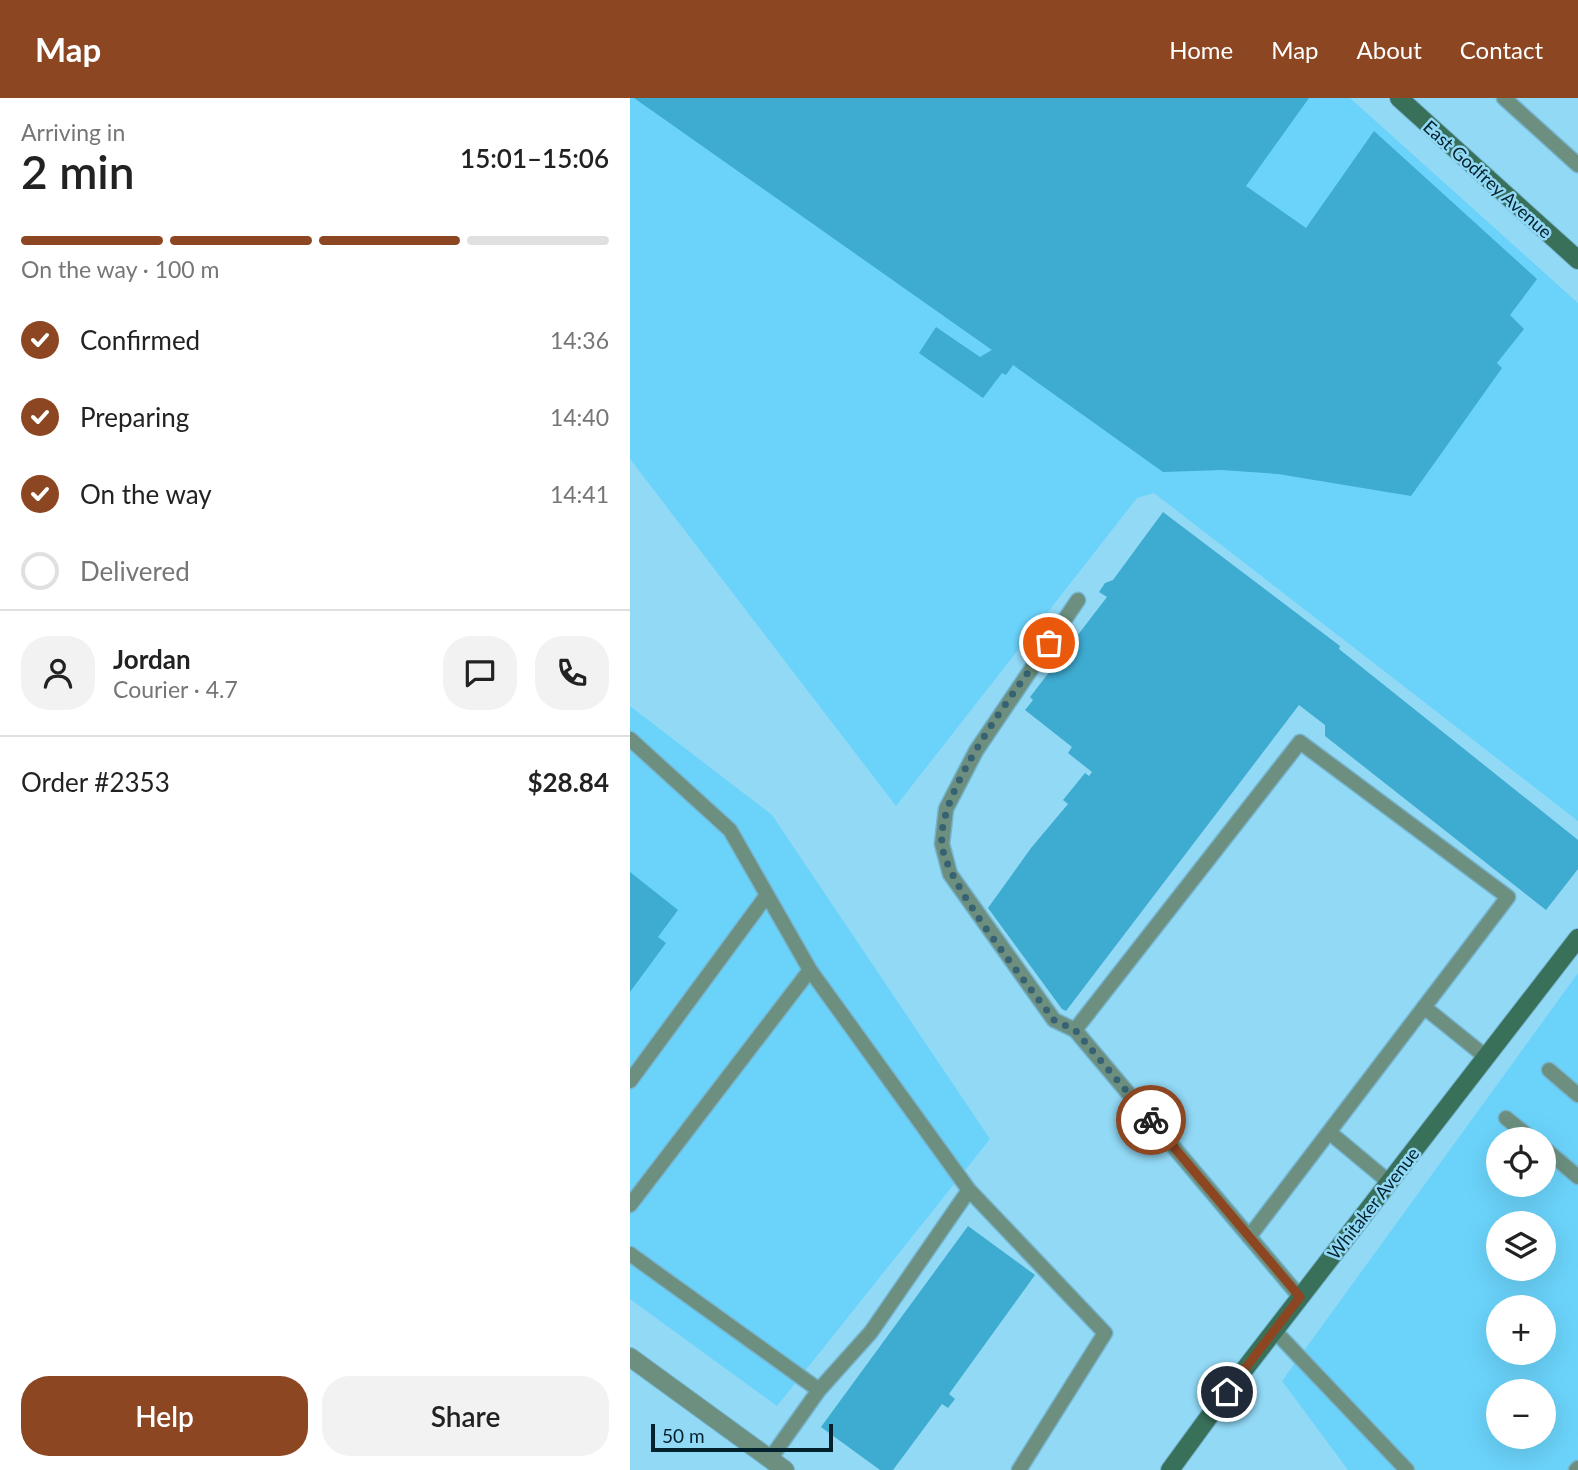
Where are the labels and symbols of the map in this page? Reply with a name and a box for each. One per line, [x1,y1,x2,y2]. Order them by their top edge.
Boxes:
street label: East Godfrey Avenue [1419,115,1557,243]
pin [1019,613,1079,673]
courier [1116,1085,1186,1155]
street label: Whitaker Avenue [1322,1143,1424,1263]
pin [1197,1362,1257,1422]
scale bar [651,1421,833,1453]

